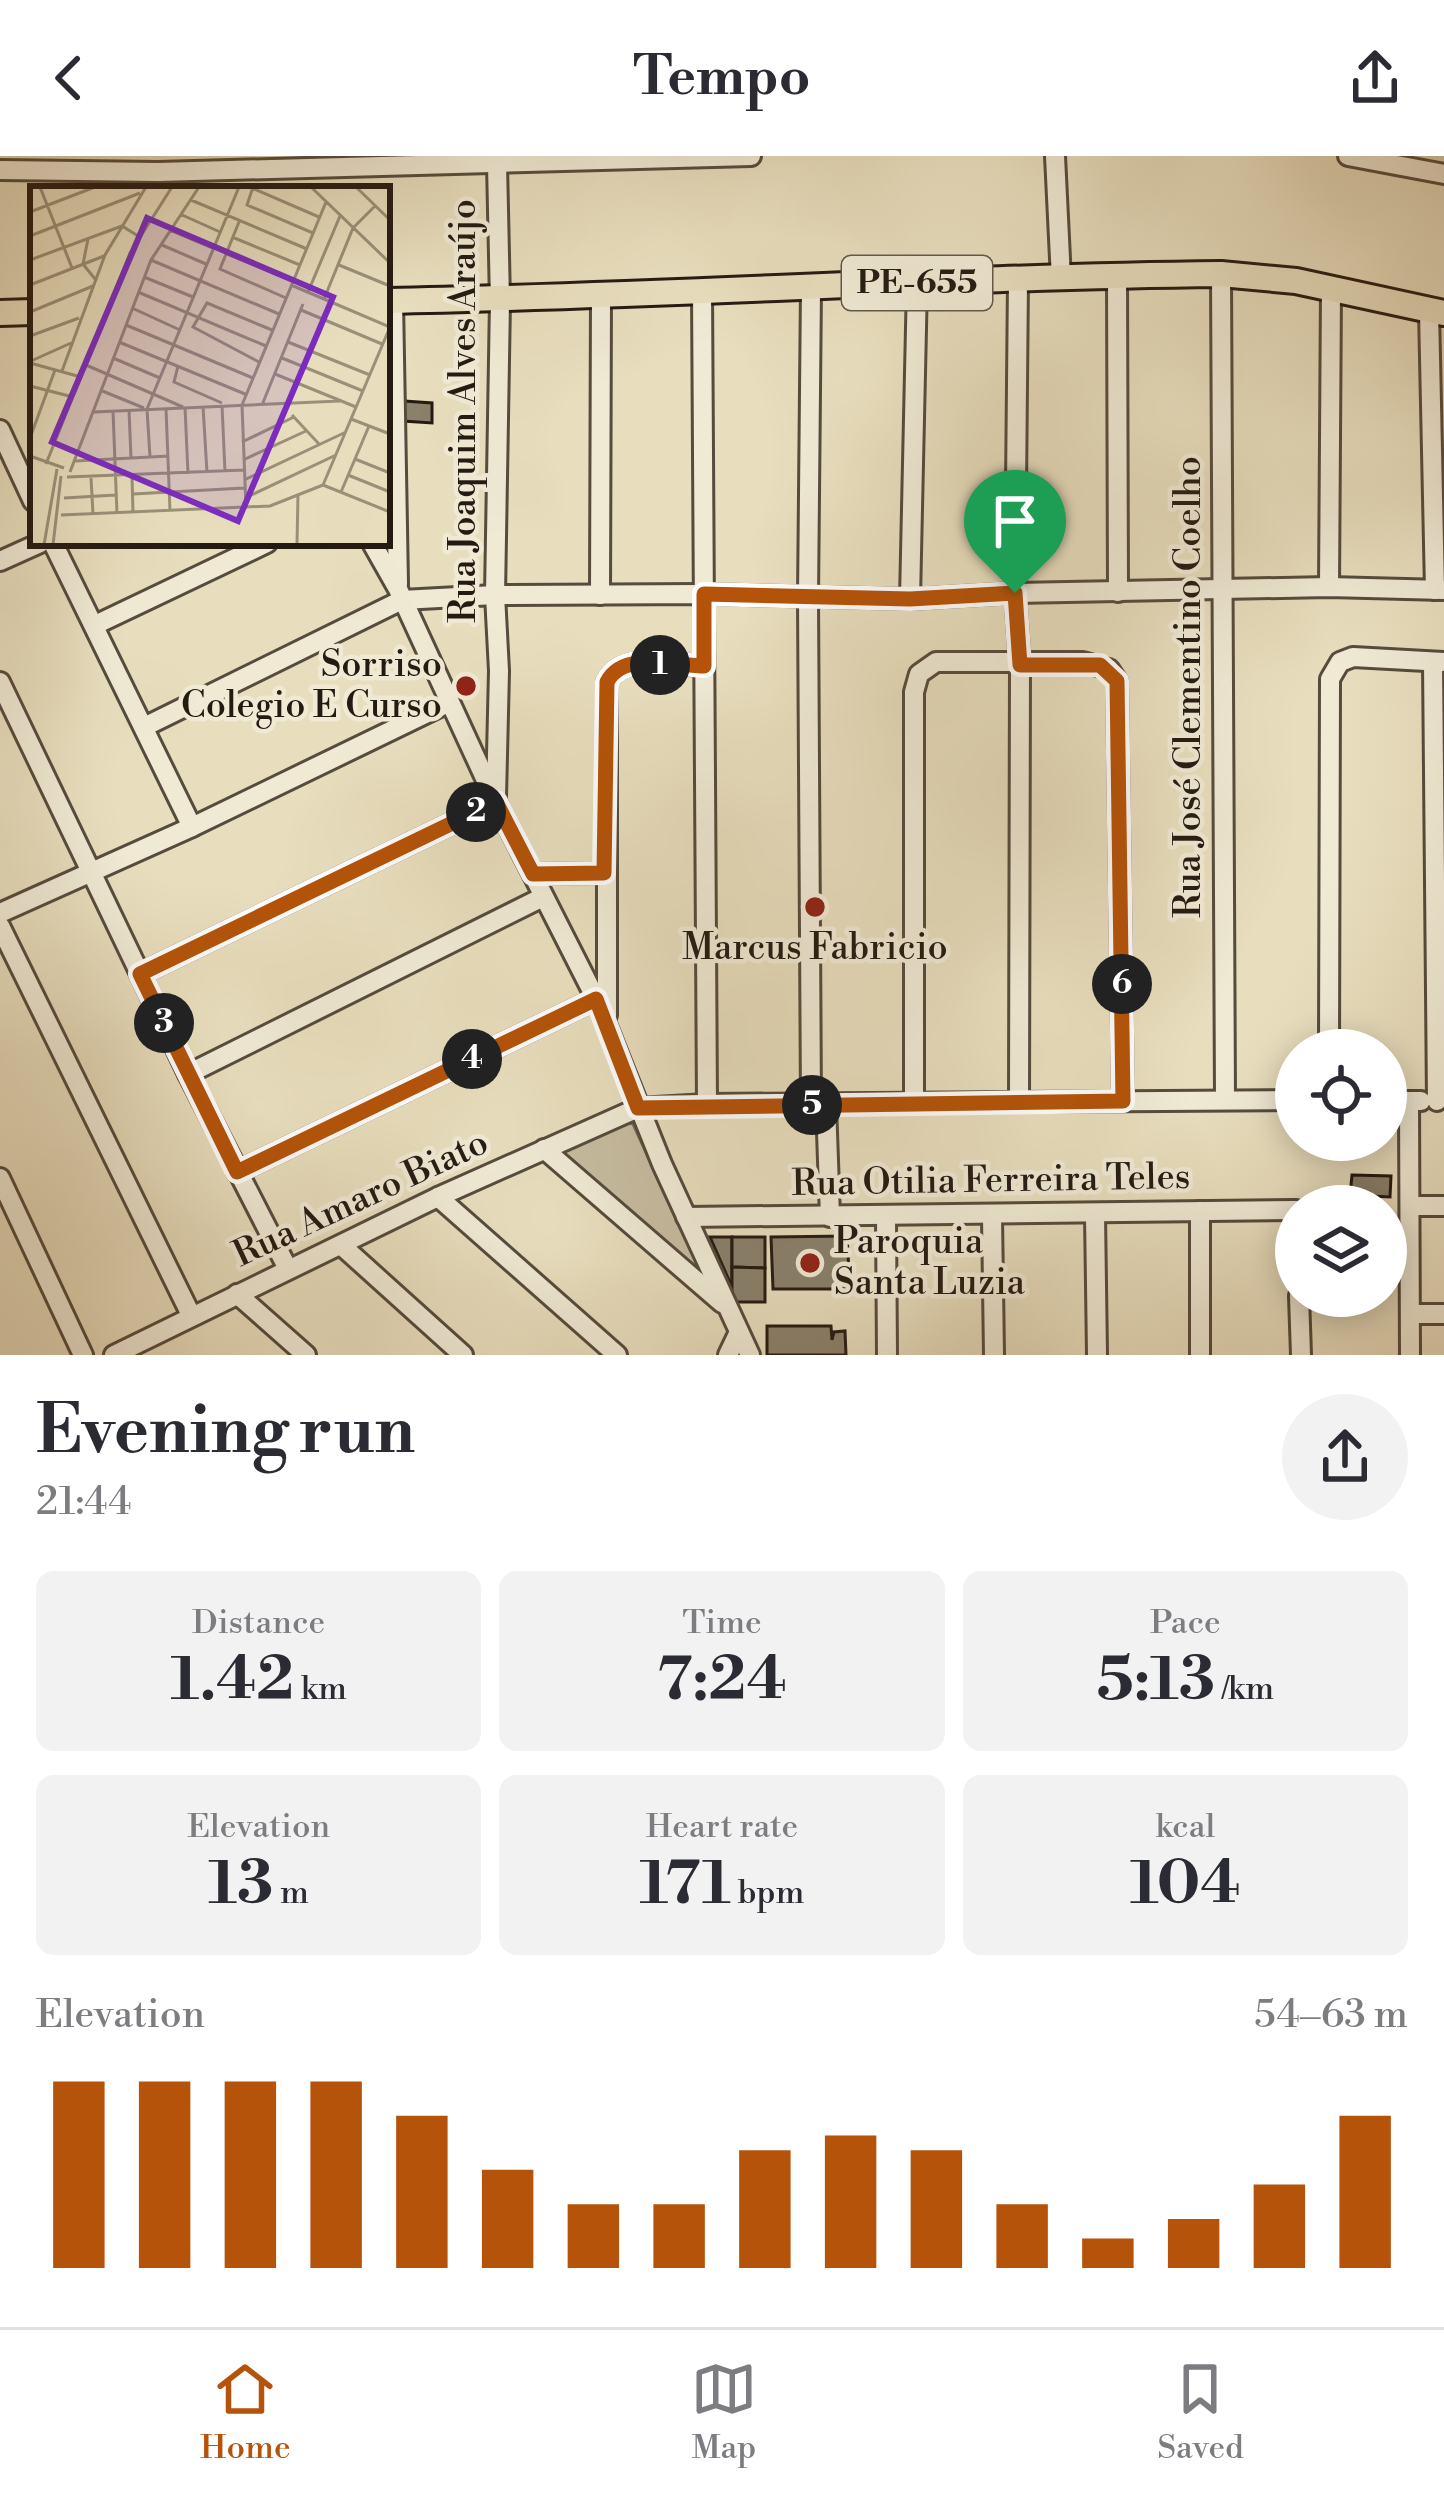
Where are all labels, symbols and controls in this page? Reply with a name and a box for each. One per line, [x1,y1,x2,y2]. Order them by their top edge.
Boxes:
text: Tempo [633,44,811,112]
icon: back [36,45,102,111]
icon: share [1342,45,1408,111]
inset map [30,186,390,546]
street label: Rua Joaquim Alves Araújo [442,199,487,623]
road number: PE-655 [842,256,992,310]
street label: Rua José Clementino Coelho [1167,456,1212,918]
pin [964,470,1066,593]
icon: arrive [982,488,1048,554]
pin: 1 [630,635,690,695]
place label: Sorriso Colegio E Curso [181,643,442,729]
text: 1 [652,644,668,685]
marker: Sorriso Colegio E Curso [453,673,479,699]
pin: 2 [446,782,506,842]
text: 2 [466,791,486,832]
marker: Marcus Fabricio [802,894,828,920]
place label: Marcus Fabricio [682,926,948,971]
pin: 6 [1092,954,1152,1014]
text: 6 [1112,963,1132,1004]
pin: 3 [134,993,194,1053]
text: 3 [154,1002,174,1043]
pin: 4 [442,1029,502,1089]
map controls [1275,1029,1407,1317]
button: locate [1275,1029,1407,1161]
text: 4 [461,1038,483,1079]
pin: 5 [782,1075,842,1135]
text: 5 [802,1084,822,1125]
street label: Rua Amaro Biato [226,1120,496,1278]
street label: Rua Otilia Ferreira Teles [791,1155,1191,1207]
button: layers [1275,1185,1407,1317]
place label: Paroquia Santa Luzia [834,1220,1026,1306]
marker: Paroquia Santa Luzia [797,1250,823,1276]
text: Evening run [36,1391,415,1474]
button: share [1282,1394,1408,1520]
text: 21:44 [36,1478,132,1527]
text: Distance [192,1603,325,1644]
text: Time [682,1603,762,1644]
text: Pace [1150,1603,1221,1644]
text: 1.42 [170,1644,294,1719]
text: 7:24 [657,1644,787,1719]
text: 5:13 [1096,1644,1215,1719]
text: km [294,1669,347,1710]
text: /km [1215,1669,1274,1710]
text: Elevation [187,1807,330,1848]
text: Heart rate [646,1807,798,1848]
text: kcal [1155,1807,1215,1848]
text: 13 [208,1848,273,1923]
text: 171 [640,1848,731,1923]
text: 104 [1130,1848,1241,1923]
text: m [273,1873,309,1914]
text: bpm [731,1873,804,1914]
text: Elevation [36,1991,205,2040]
text: 54–63 m [1254,1991,1408,2040]
tab: Home [200,2356,291,2469]
tab: Map [691,2356,757,2469]
tab: Saved [1157,2356,1244,2469]

